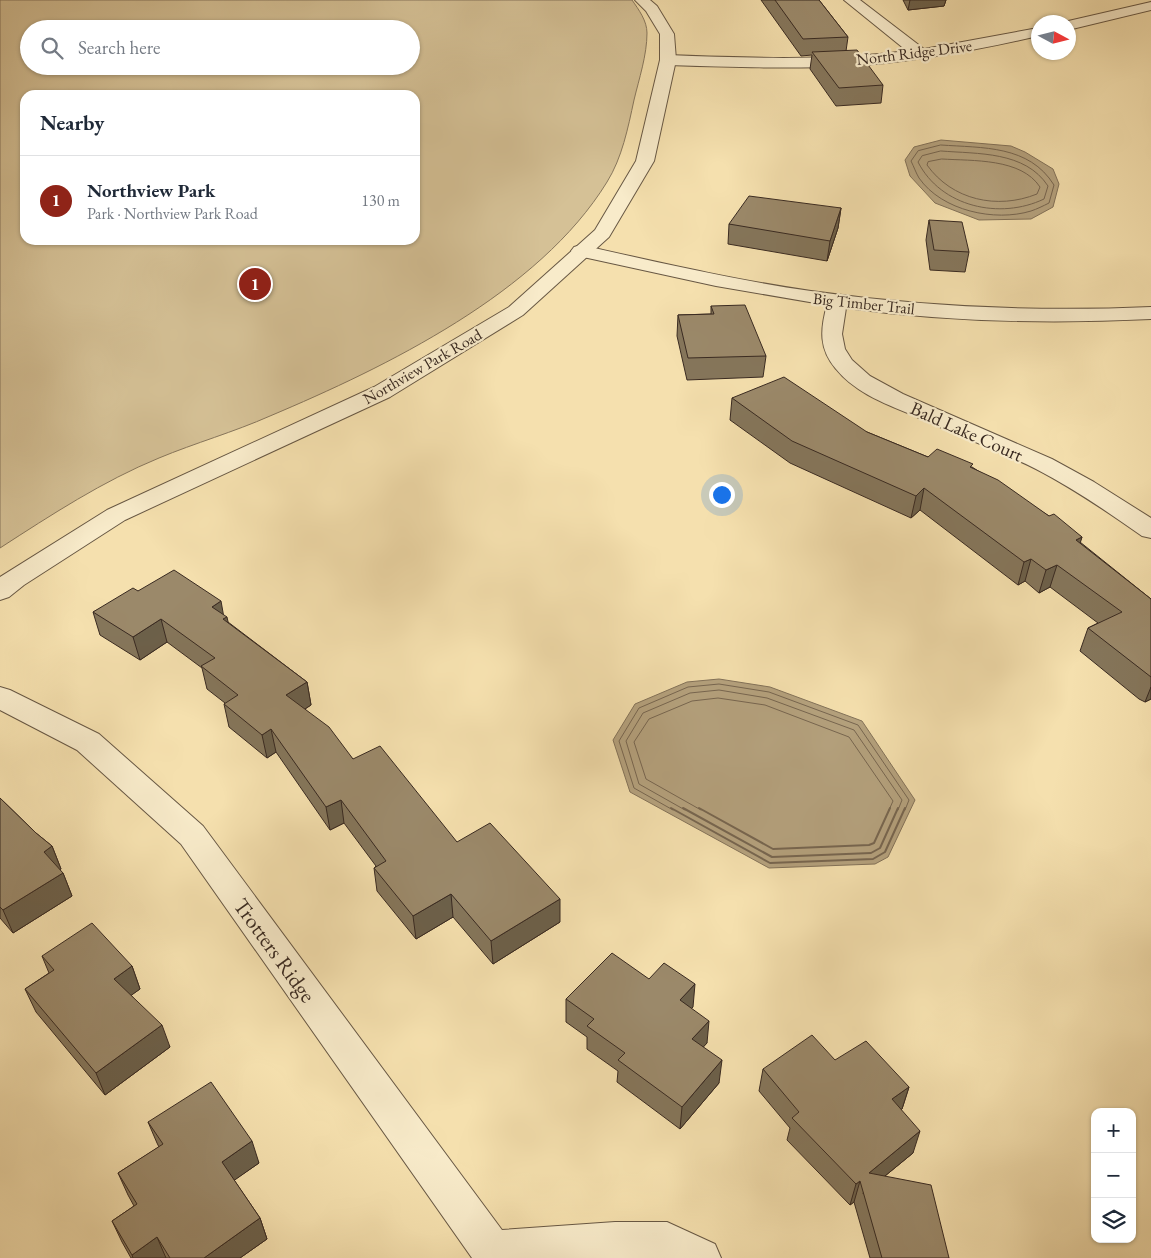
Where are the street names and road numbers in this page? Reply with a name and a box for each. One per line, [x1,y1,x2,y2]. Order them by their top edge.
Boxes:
street label: North Ridge Drive [855,35,973,70]
street label: Big Timber Trail [812,288,916,319]
street label: Northview Park Road [359,323,486,409]
street label: Bald Lake Court [907,395,1027,467]
street label: Trotters Ridge [227,892,323,1009]

